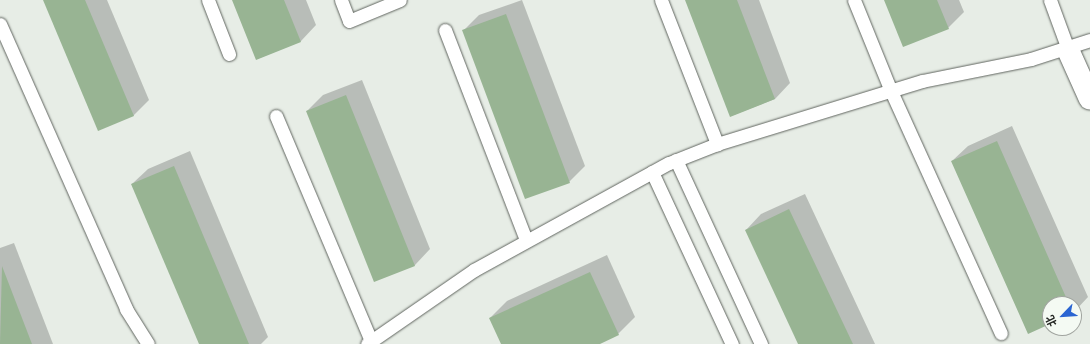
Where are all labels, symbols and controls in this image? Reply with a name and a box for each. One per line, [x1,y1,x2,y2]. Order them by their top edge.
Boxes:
north arrow [1042,296,1082,336]
text: 北 [1043,313,1060,329]

